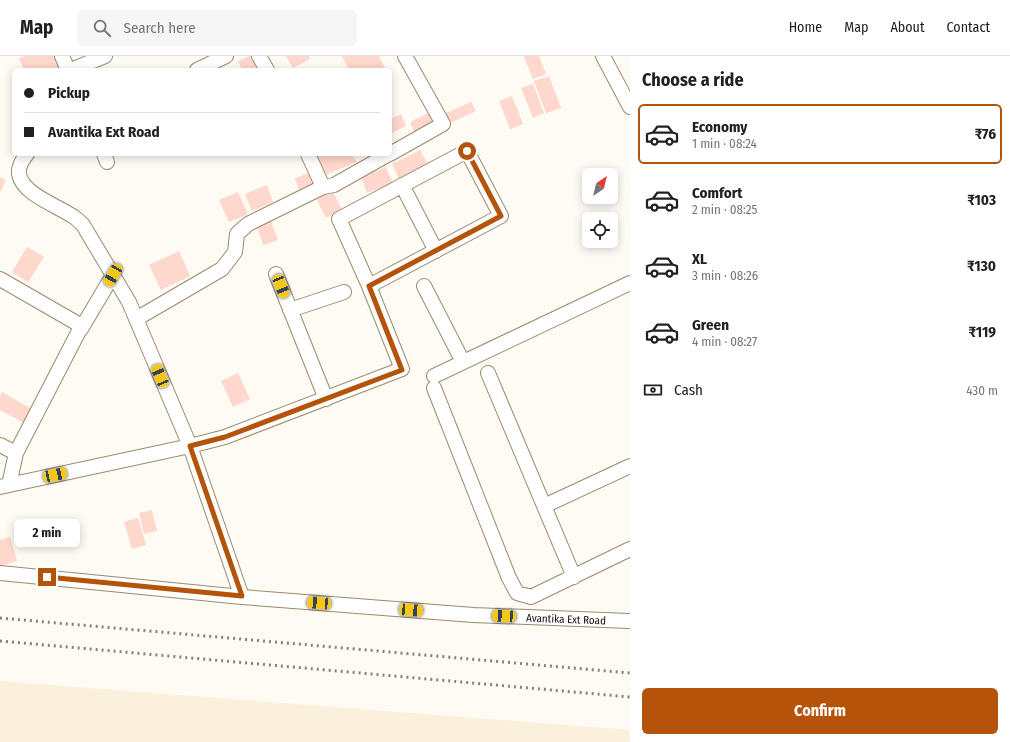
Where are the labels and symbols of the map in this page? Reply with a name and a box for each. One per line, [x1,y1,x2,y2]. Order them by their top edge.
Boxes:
route start [458,142,476,160]
north arrow [582,168,618,204]
car [102,262,124,288]
car [271,273,291,299]
car [150,363,170,389]
car [42,467,68,483]
callout: 2 min [14,519,80,547]
route end [38,568,56,586]
car [307,596,331,610]
car [399,603,423,617]
car [492,609,516,623]
street label: Avantika Ext Road [526,612,606,627]

